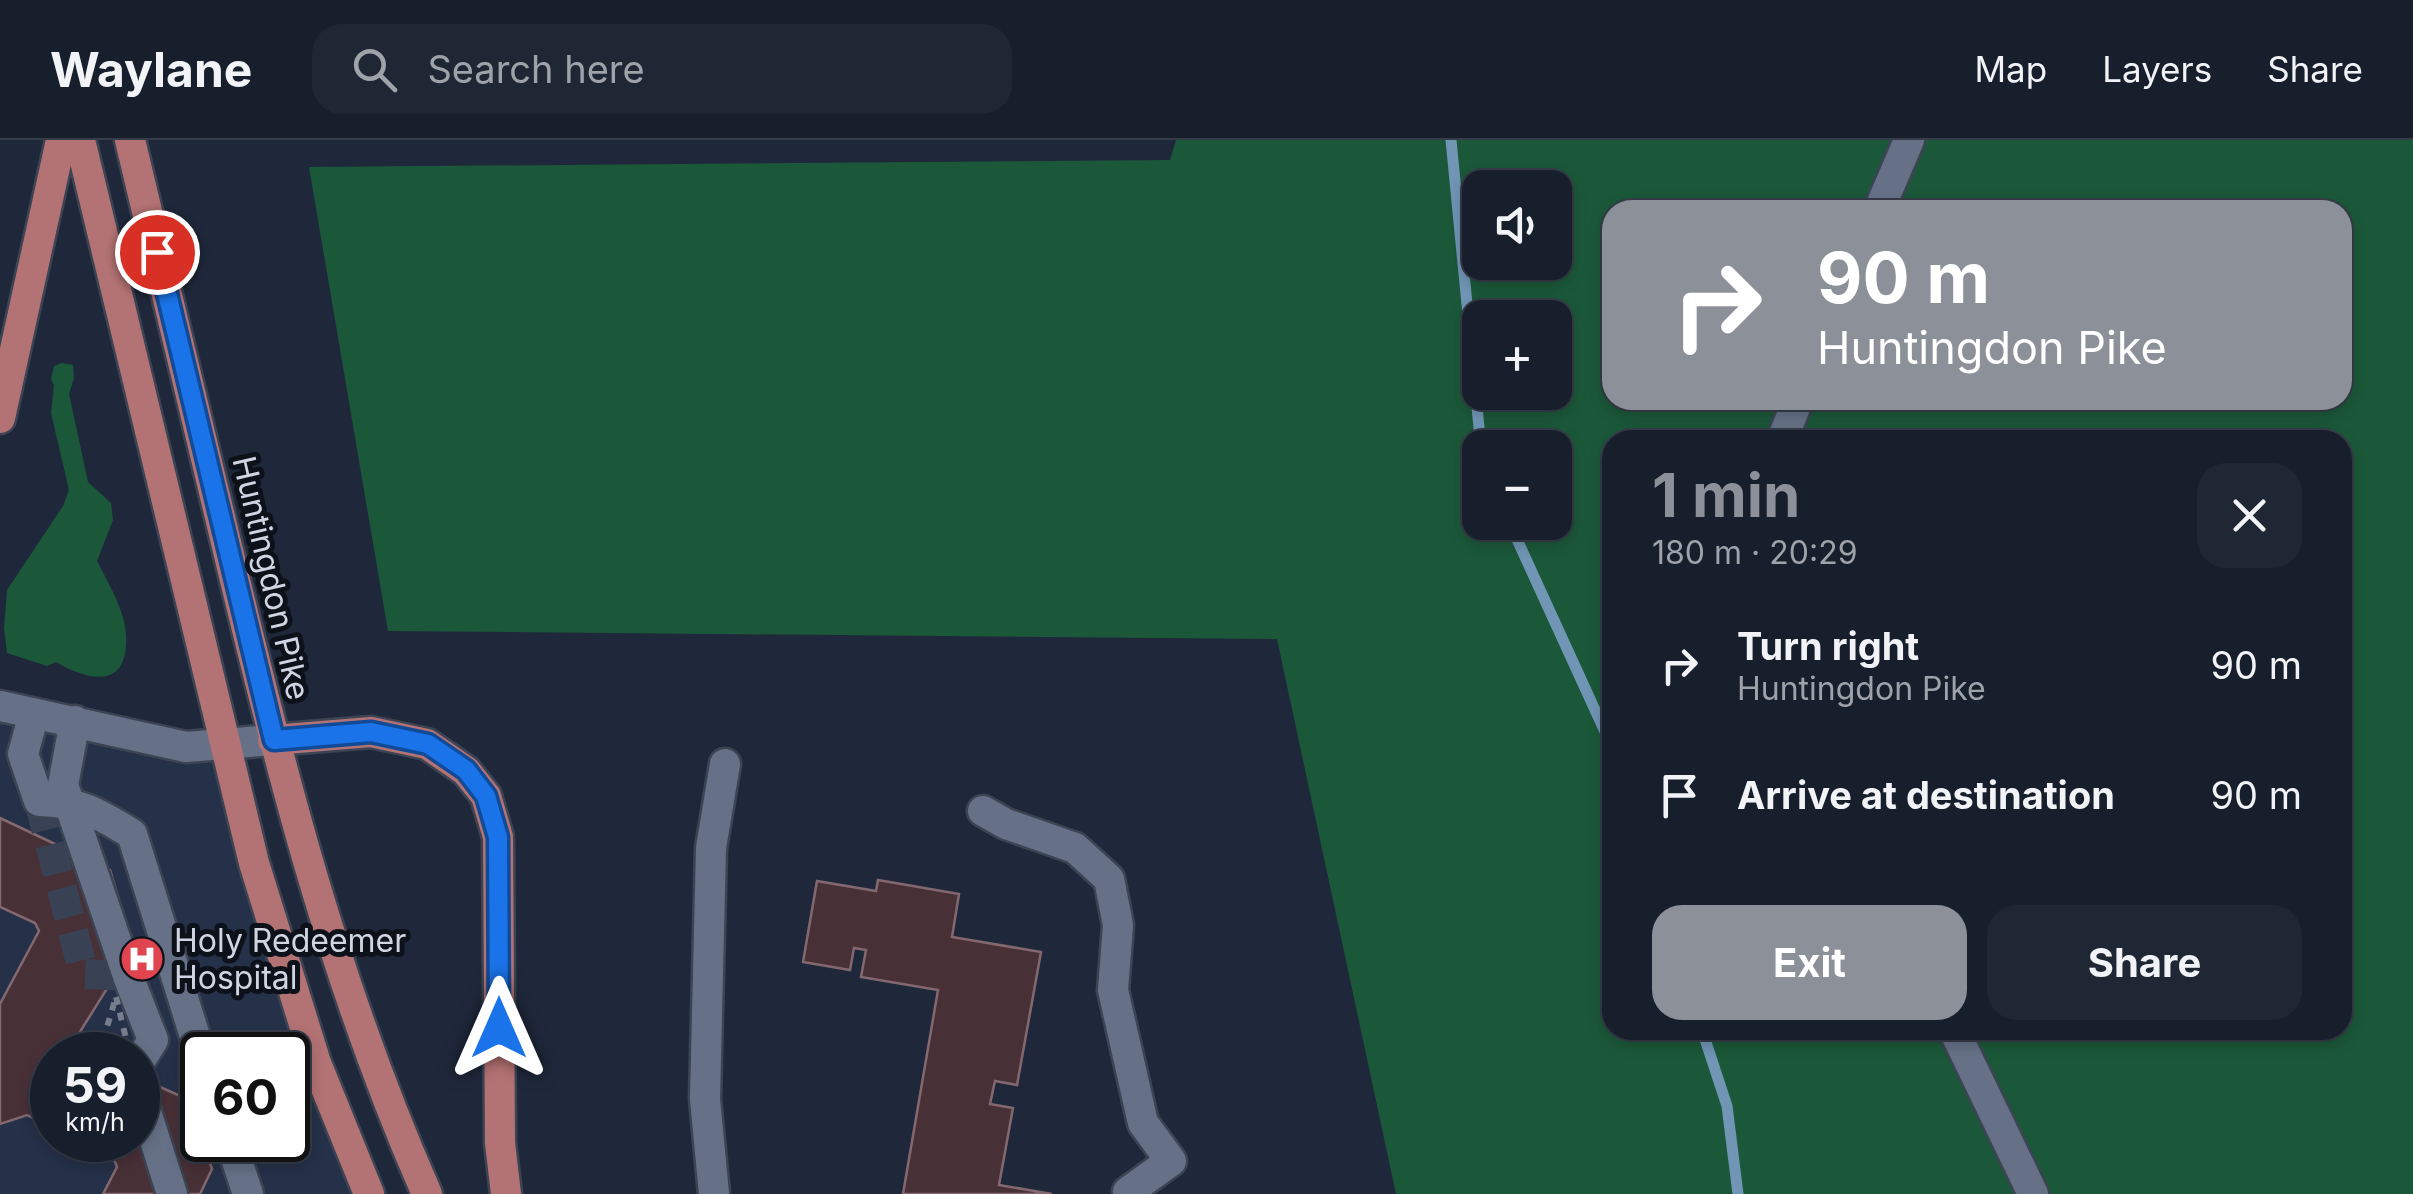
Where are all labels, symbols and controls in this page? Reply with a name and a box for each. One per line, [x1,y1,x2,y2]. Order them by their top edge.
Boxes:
search box [312,24,1012,114]
text: Waylane [50,40,252,99]
icon: search [347,42,402,97]
text: Search here [427,46,645,92]
text: Map [1975,48,2047,90]
text: Layers [2102,48,2212,90]
text: Share [2267,48,2363,90]
map controls [1462,170,1572,540]
button: sound [1462,170,1572,280]
pin [115,210,200,295]
icon: arrive [130,225,185,280]
text: 90 m [1817,235,1990,320]
icon: right [1652,240,1782,370]
button: + [1462,300,1572,410]
text: Huntingdon Pike [1817,320,2167,375]
button: − [1462,430,1572,540]
street label: Huntingdon Pike [225,452,318,703]
text: 1 min [1652,459,1800,531]
button: close [2197,463,2302,568]
text: 180 m · 20:29 [1652,533,1858,572]
text: Turn right [1737,623,1919,669]
icon: right [1652,638,1707,693]
text: 90 m [2210,642,2302,688]
text: Huntingdon Pike [1737,669,1986,708]
icon: arrive [1652,768,1707,823]
text: Arrive at destination [1737,772,2115,818]
text: 90 m [2210,772,2302,818]
button: Exit [1652,905,1967,1020]
button: Share [1987,905,2302,1020]
place label: Holy Redeemer Hospital [174,921,406,997]
hospital icon: Holy Redeemer Hospital [119,936,165,982]
position arrow [447,976,551,1080]
speed limit sign: 60 [180,1032,310,1162]
text: 59 [63,1055,127,1115]
text: km/h [65,1107,125,1137]

